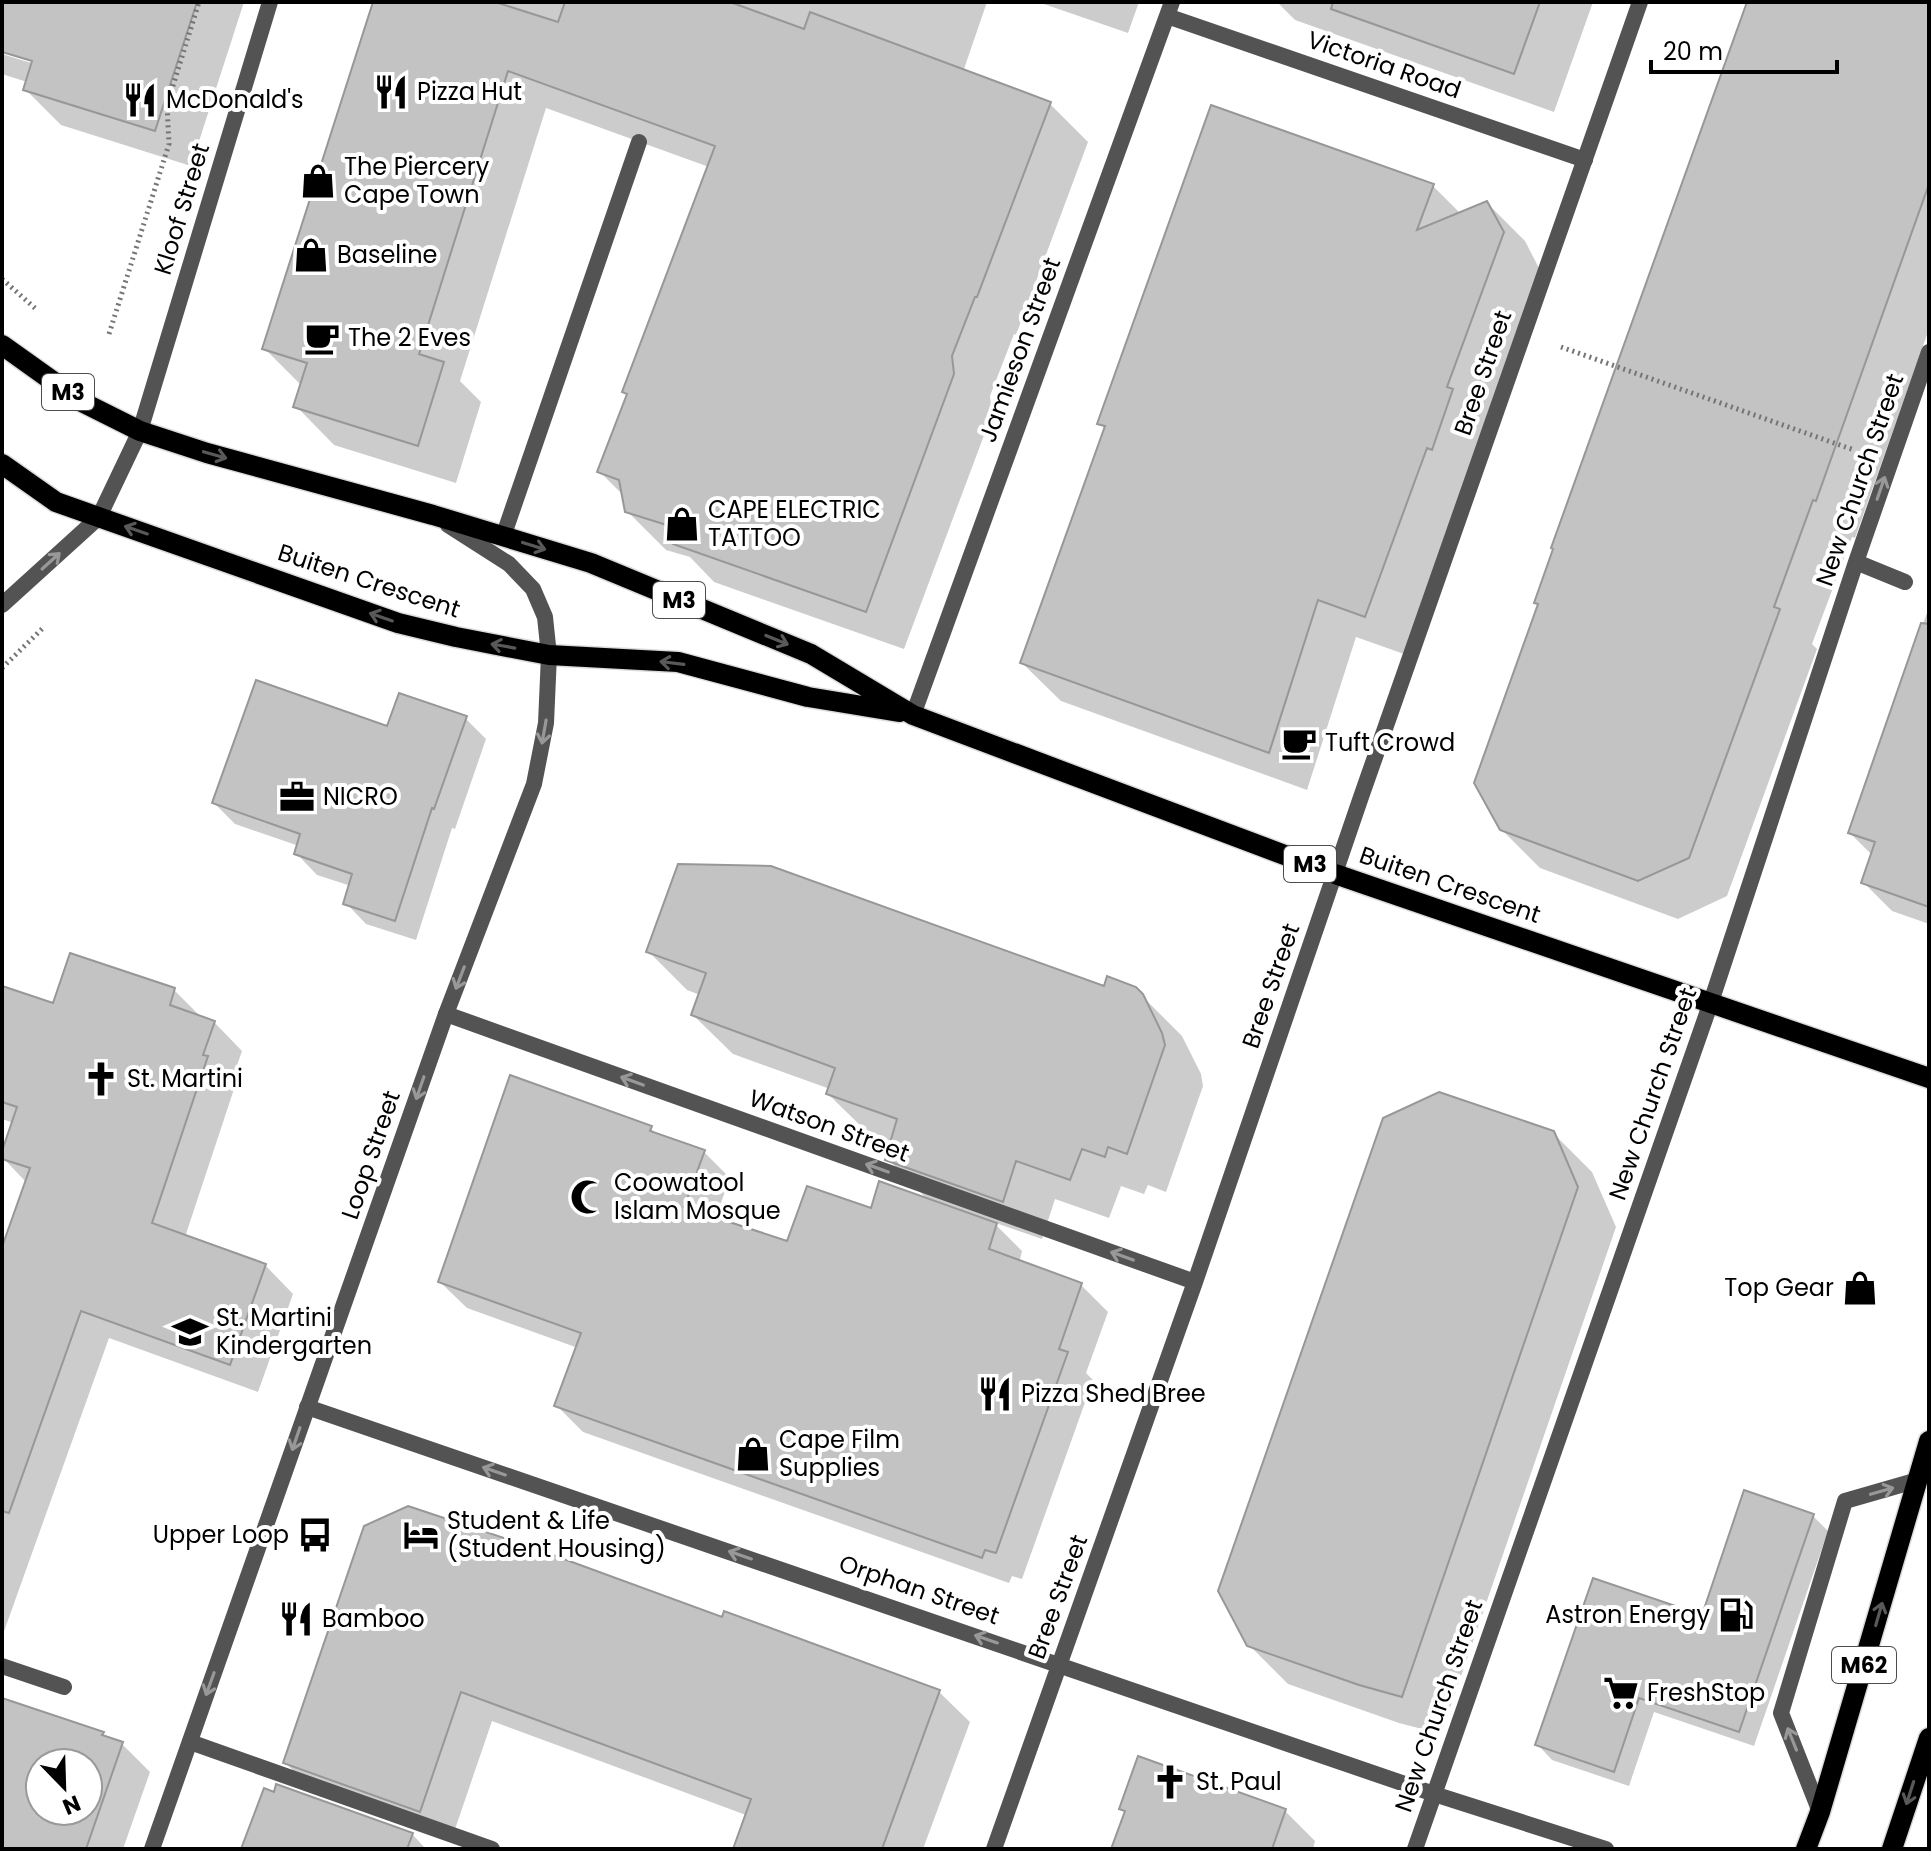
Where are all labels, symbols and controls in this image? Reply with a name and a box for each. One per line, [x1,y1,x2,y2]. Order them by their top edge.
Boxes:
street label: Victoria Road [1303,23,1466,106]
scale bar [1651,24,1837,74]
text: 20 m [1663,35,1723,68]
restaurant icon: Pizza Hut [372,73,410,111]
place label: Pizza Hut [417,75,522,108]
restaurant icon: McDonald's [121,81,159,119]
place label: McDonald's [166,83,304,116]
street label: Kloof Street [146,139,217,279]
place label: The Piercery Cape Town [344,150,490,211]
shop icon: The Piercery Cape Town [299,162,337,200]
shop icon: Baseline [292,236,330,274]
place label: Baseline [337,238,437,271]
street label: Jamieson Street [971,253,1068,447]
street label: Bree Street [1446,306,1519,440]
cafe icon: The 2 Eves [303,319,341,357]
place label: The 2 Eves [348,321,471,354]
street label: New Church Street [1808,369,1911,590]
road number: M3 [42,374,94,410]
one-way arrow [201,448,227,463]
one-way arrow [1875,476,1890,501]
place label: CAPE ELECTRIC TATTOO [708,493,881,554]
shop icon: CAPE ELECTRIC TATTOO [663,505,701,543]
one-way arrow [124,522,149,536]
street label: Buiten Crescent [274,536,465,626]
one-way arrow [521,539,547,554]
one-way arrow [40,553,60,571]
road number: M3 [653,582,705,618]
one-way arrow [369,608,394,623]
one-way arrow [764,634,789,649]
one-way arrow [490,638,516,653]
one-way arrow [660,655,686,670]
one-way arrow [536,719,551,744]
cafe icon: Tuft Crowd [1280,724,1318,762]
place label: Tuft Crowd [1325,726,1455,759]
office icon: NICRO [278,778,316,816]
place label: NICRO [323,780,398,813]
street label: Buiten Crescent [1355,838,1545,931]
road number: M3 [1284,846,1336,882]
street label: Bree Street [1234,919,1307,1053]
one-way arrow [452,965,466,989]
street label: New Church Street [1601,983,1704,1204]
church icon: St. Martini [82,1060,120,1098]
place label: St. Martini [127,1062,243,1095]
one-way arrow [620,1073,645,1087]
one-way arrow [412,1075,426,1100]
street label: Watson Street [744,1081,914,1170]
street label: Loop Street [333,1086,408,1224]
one-way arrow [865,1160,890,1175]
place label: Coowatool Islam Mosque [614,1166,781,1227]
mosque icon: Coowatool Islam Mosque [569,1178,607,1216]
one-way arrow [1110,1248,1135,1262]
shop icon: Top Gear [1841,1269,1879,1307]
place label: Top Gear [1724,1271,1834,1304]
place label: St. Martini Kindergarten [216,1301,372,1362]
school or university icon: St. Martini Kindergarten [171,1313,209,1351]
restaurant icon: Pizza Shed Bree [976,1375,1014,1413]
place label: Pizza Shed Bree [1021,1377,1206,1410]
place label: Cape Film Supplies [779,1423,900,1484]
one-way arrow [288,1426,303,1451]
shop icon: Cape Film Supplies [734,1435,772,1473]
one-way arrow [481,1462,506,1477]
one-way arrow [1868,1482,1894,1497]
place label: Student & Life (Student Housing) [447,1504,666,1565]
bus stop icon: Upper Loop [296,1516,334,1554]
hotel icon: Student & Life (Student Housing) [402,1516,440,1554]
place label: Upper Loop [153,1518,289,1551]
street label: Bree Street [1020,1530,1095,1664]
one-way arrow [727,1546,752,1561]
street label: Orphan Street [835,1547,1004,1632]
street label: New Church Street [1387,1595,1490,1816]
fuel station icon: Astron Energy [1717,1596,1755,1634]
place label: Astron Energy [1545,1598,1710,1631]
restaurant icon: Bamboo [277,1600,315,1638]
one-way arrow [1872,1601,1887,1627]
place label: Bamboo [322,1602,425,1635]
one-way arrow [973,1630,998,1645]
road number: M62 [1832,1647,1896,1683]
one-way arrow [202,1671,216,1696]
supermarket icon: FreshStop [1602,1674,1640,1712]
place label: FreshStop [1647,1676,1765,1709]
one-way arrow [1783,1727,1798,1752]
north arrow [24,1747,104,1827]
church icon: St. Paul [1151,1763,1189,1801]
place label: St. Paul [1196,1765,1282,1798]
one-way arrow [1902,1781,1917,1806]
text: N [58,1787,85,1822]

